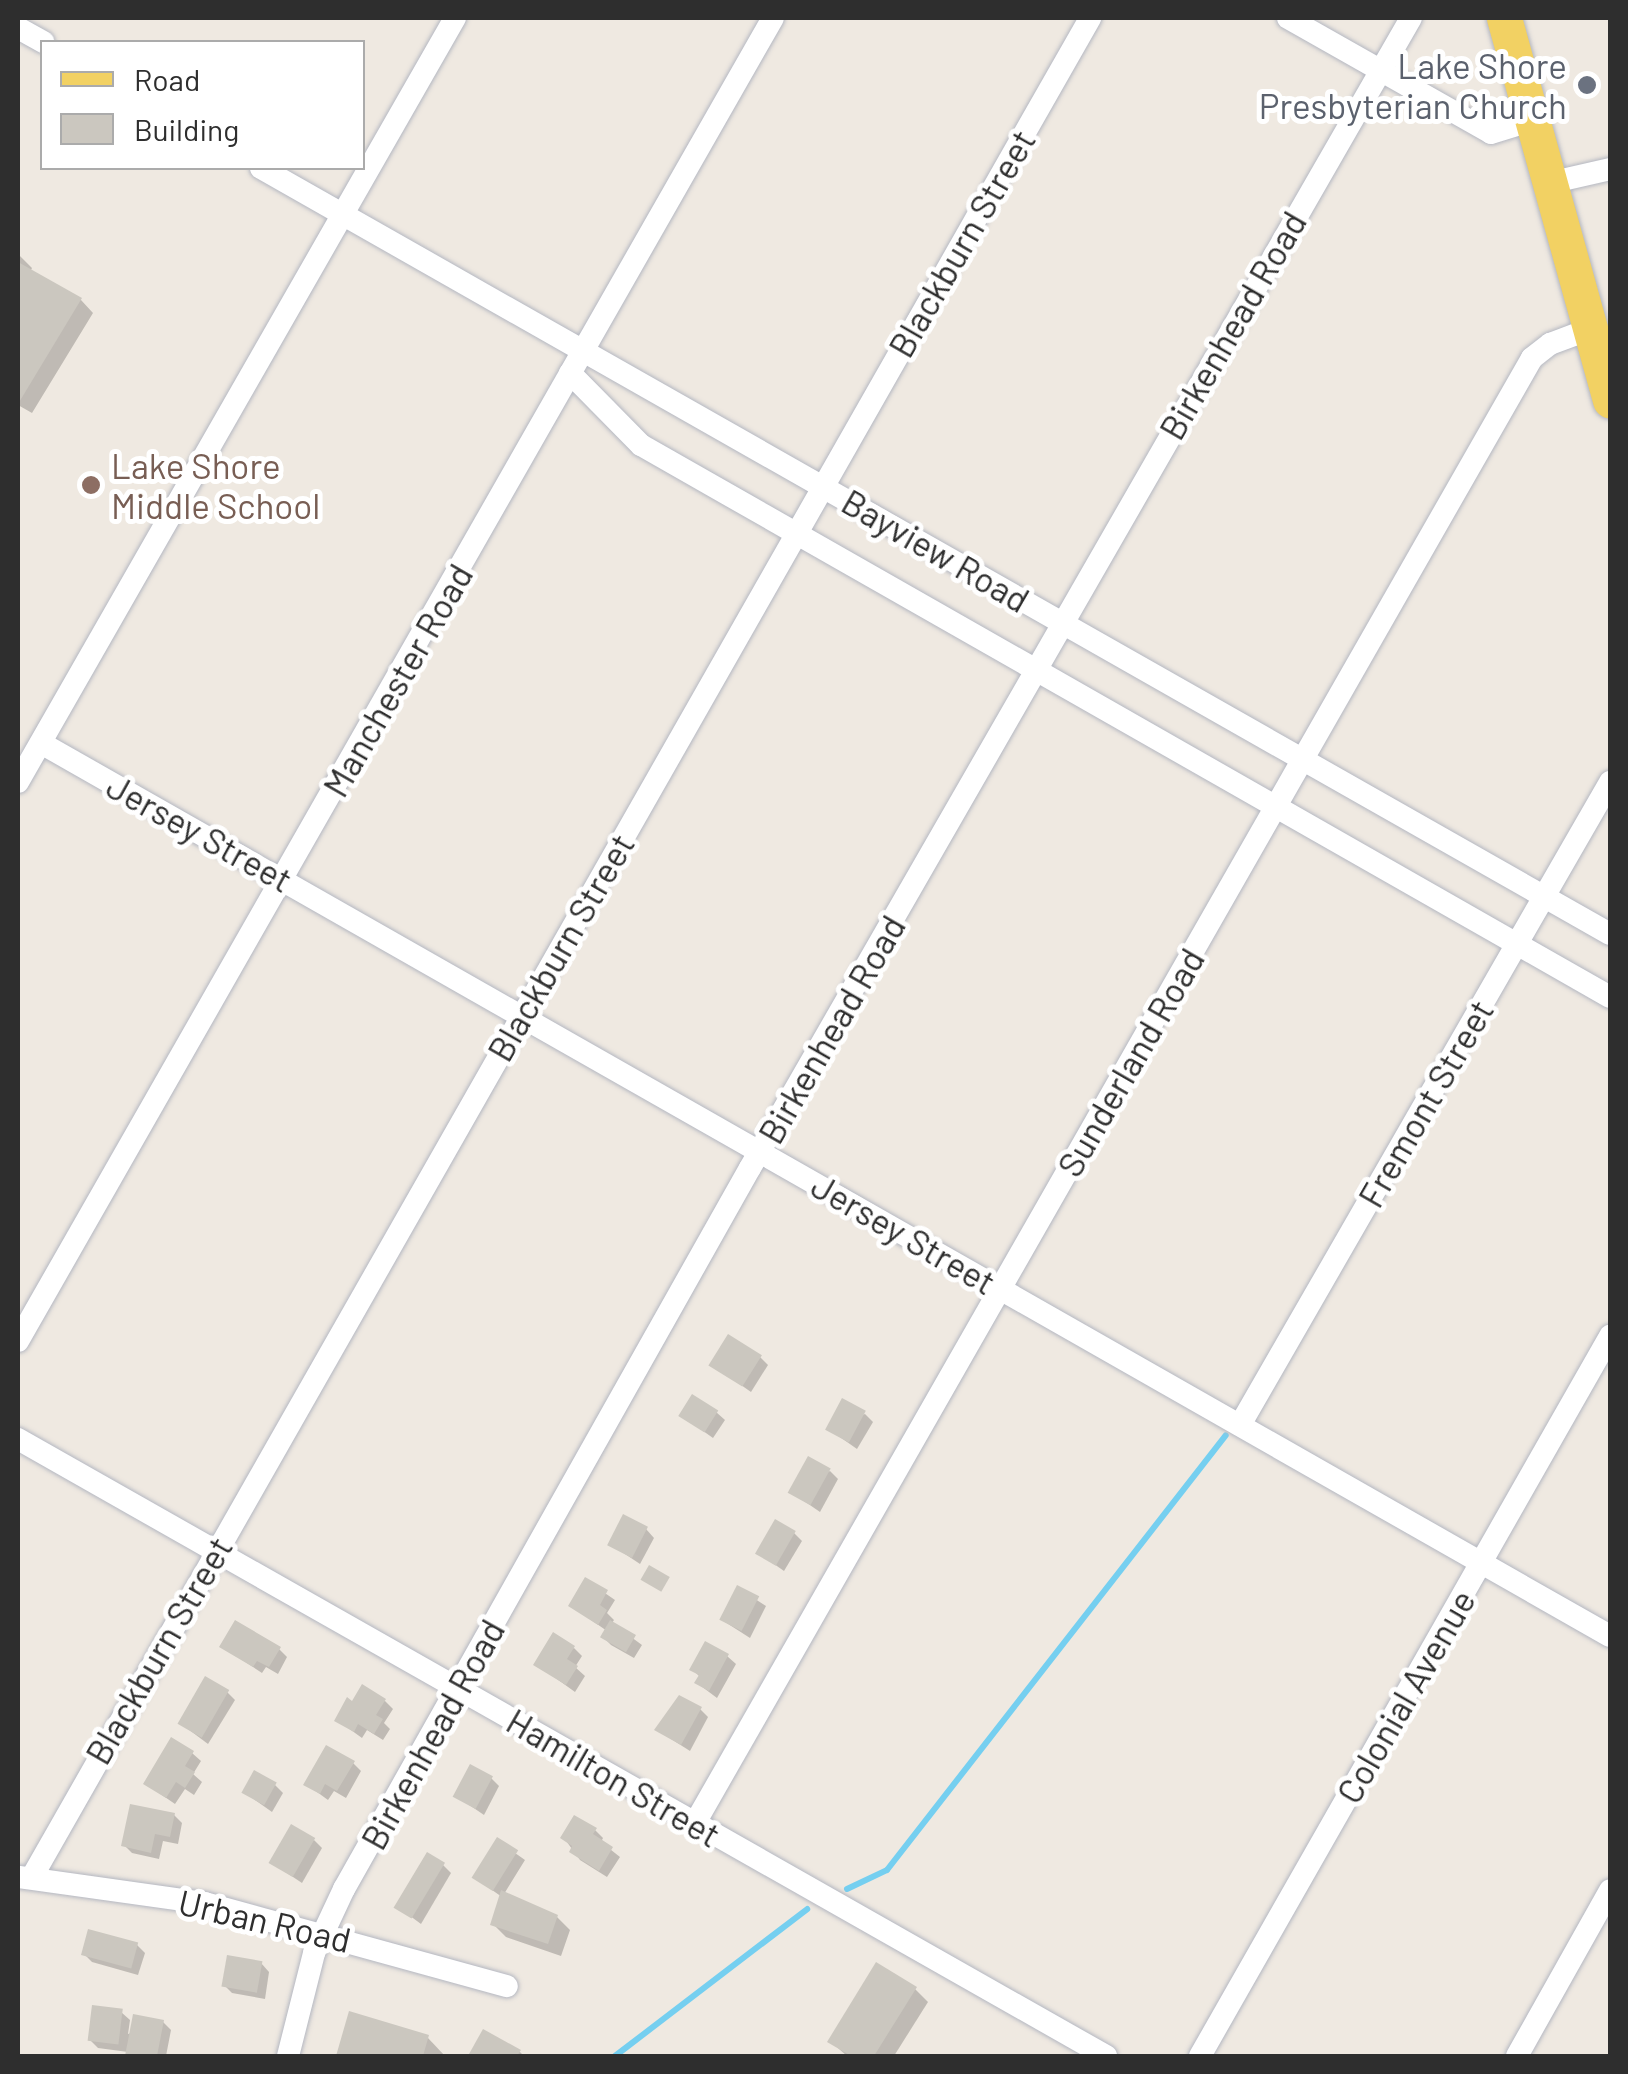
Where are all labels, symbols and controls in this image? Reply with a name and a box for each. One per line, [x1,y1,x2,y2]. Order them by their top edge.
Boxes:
legend [40,40,365,170]
place label: Lake Shore Presbyterian Church [1259,44,1567,126]
text: Road [134,61,200,97]
marker: Lake Shore Presbyterian Church [1576,74,1598,96]
text: Building [134,111,239,147]
street label: Blackburn Street [879,122,1043,364]
street label: Birkenhead Road [1150,203,1314,447]
place label: Lake Shore Middle School [111,444,320,526]
marker: Lake Shore Middle School [80,474,102,496]
street label: Bayview Road [835,480,1037,620]
street label: Manchester Road [313,556,481,804]
street label: Jersey Street [100,764,300,900]
street label: Blackburn Street [478,826,642,1068]
street label: Birkenhead Road [749,907,913,1151]
street label: Sunderland Road [1048,940,1212,1184]
street label: Fremont Street [1349,992,1501,1214]
street label: Jersey Street [805,1164,1003,1302]
street label: Blackburn Street [76,1529,240,1771]
street label: Colonial Avenue [1327,1582,1483,1810]
street label: Birkenhead Road [351,1612,513,1856]
street label: Hamilton Street [500,1699,728,1855]
street label: Urban Road [175,1880,355,1960]

